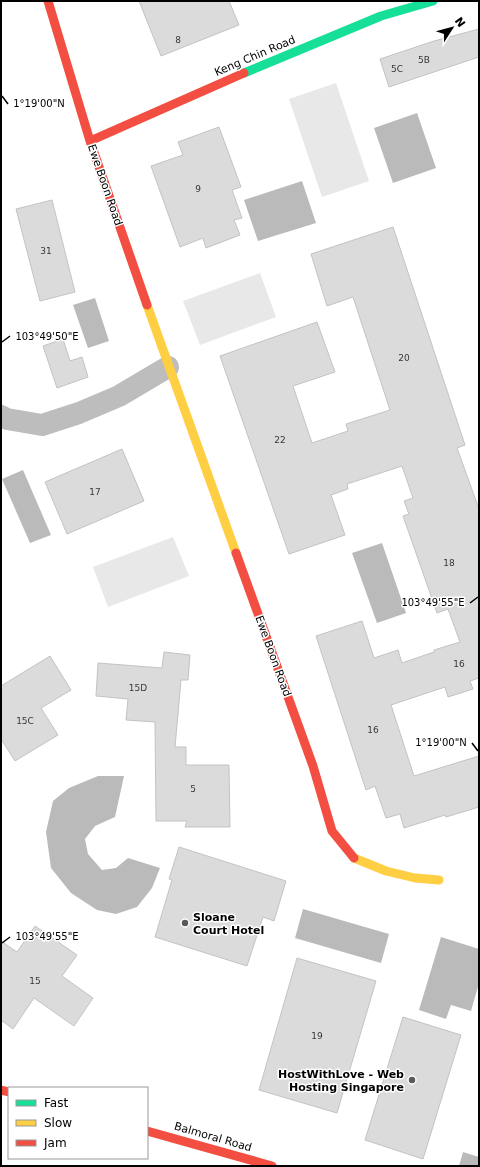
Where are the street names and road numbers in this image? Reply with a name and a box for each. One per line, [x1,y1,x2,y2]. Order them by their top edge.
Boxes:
street label: Keng Chin Road [213,33,297,79]
street label: Ewe Boon Road [85,143,125,227]
street label: Ewe Boon Road [252,614,294,698]
street label: Balmoral Road [173,1120,253,1154]

